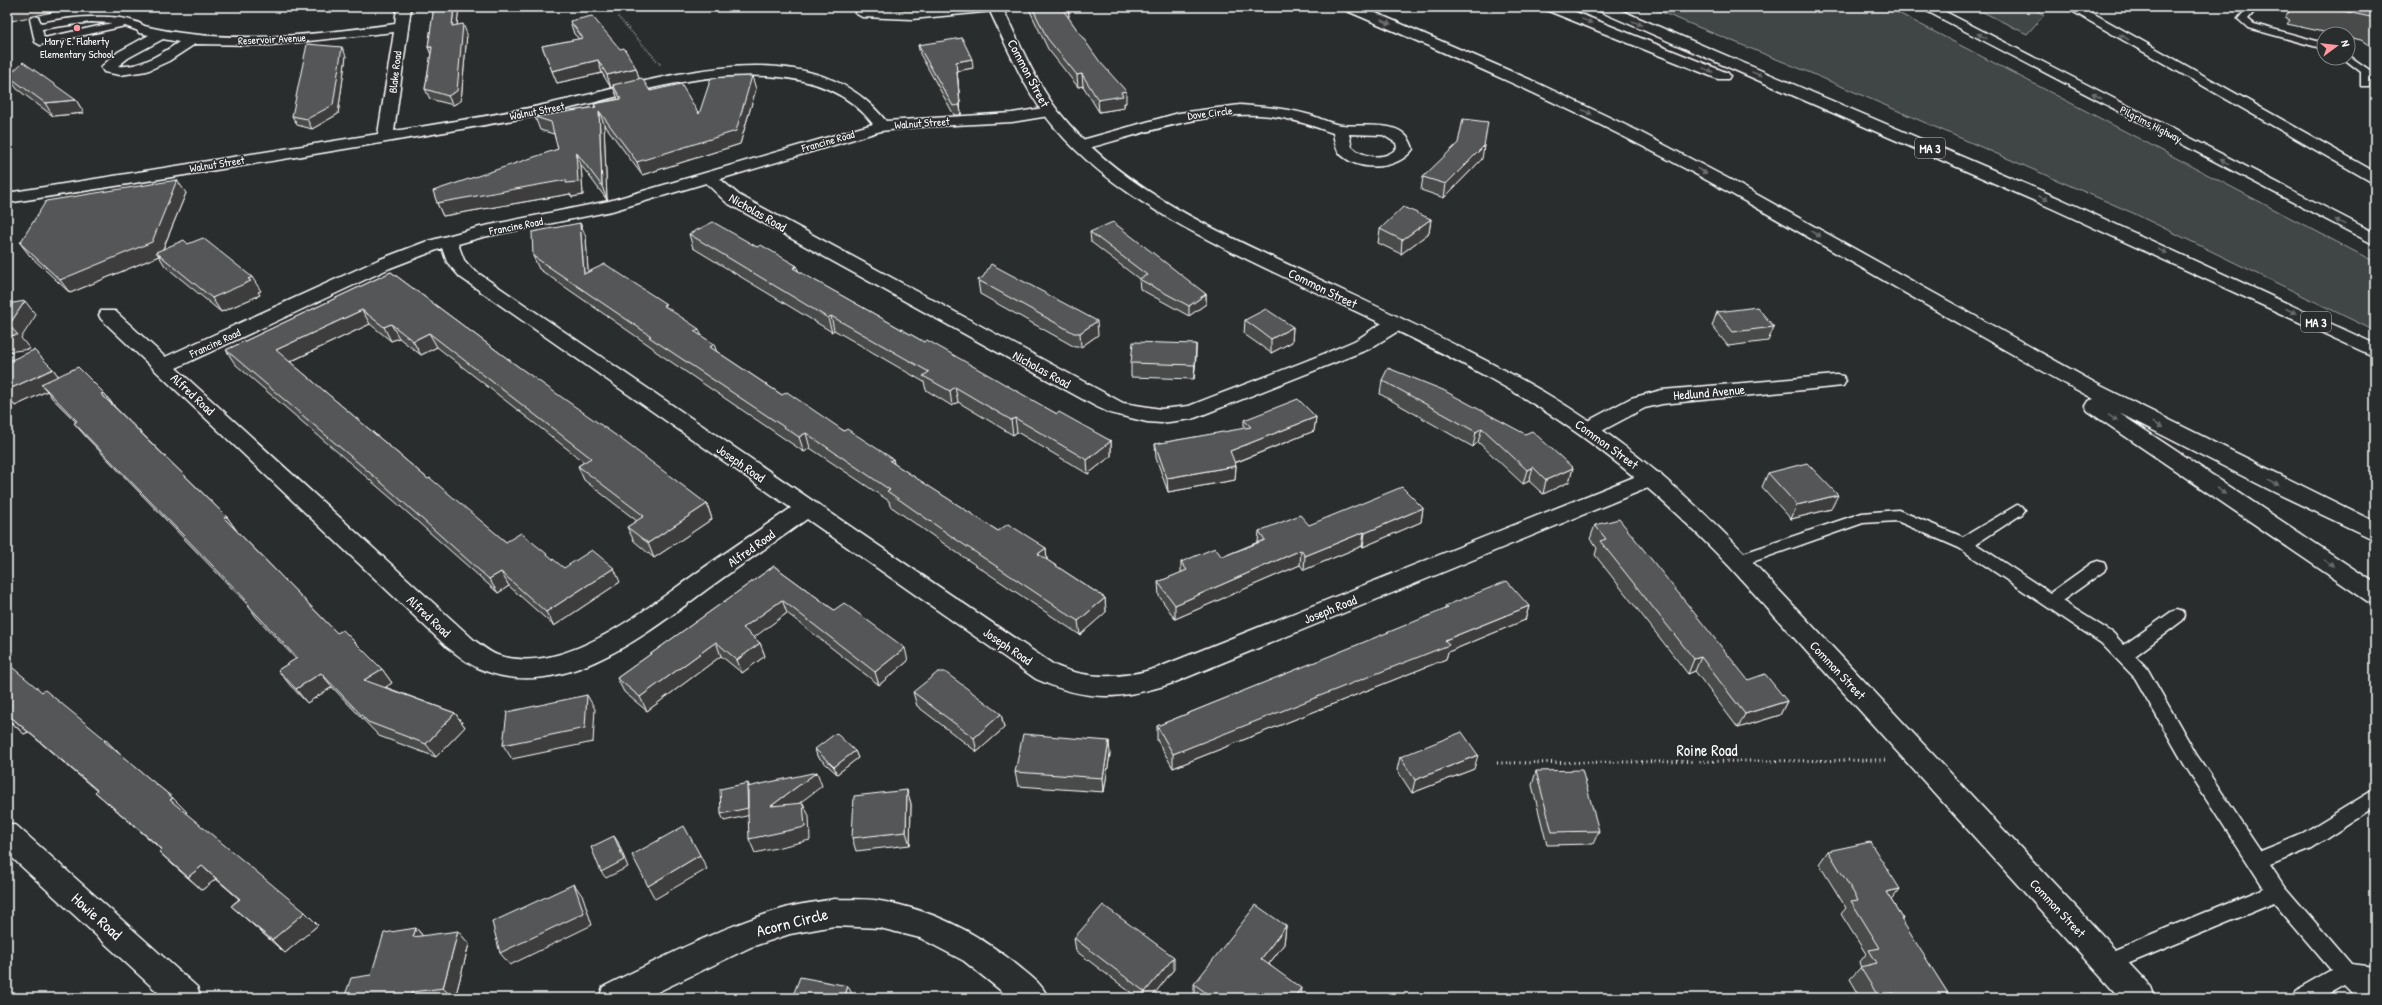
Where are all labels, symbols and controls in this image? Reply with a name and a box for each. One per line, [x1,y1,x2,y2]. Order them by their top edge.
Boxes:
one-way arrow [1380,19,1392,26]
one-way arrow [1582,19,1594,25]
one-way arrow [1632,20,1643,26]
marker: Mary E. Flaherty Elementary School [72,23,82,33]
north arrow [2316,26,2356,66]
street label: Reservoir Avenue [238,30,307,48]
one-way arrow [1976,33,1988,39]
one-way arrow [2118,33,2130,40]
place label: Mary E. Flaherty Elementary School [40,34,114,61]
street label: Common Street [1004,36,1055,111]
text: N [2338,39,2353,48]
street label: Blake Road [385,49,405,94]
one-way arrow [1702,67,1714,73]
one-way arrow [1751,71,1762,77]
one-way arrow [2091,93,2103,99]
street label: Walnut Street [509,99,566,123]
street label: Pilgrims Highway [2118,102,2185,146]
street label: Dove Circle [1187,103,1234,123]
one-way arrow [1581,109,1592,115]
street label: Walnut Street [894,114,950,132]
street label: Francine Road [799,127,857,155]
road number: MA 3 [1915,138,1945,158]
street label: Walnut Street [189,153,246,175]
one-way arrow [2219,159,2231,165]
one-way arrow [1696,168,1708,175]
street label: Nicholas Road [726,188,790,236]
one-way arrow [2038,195,2049,201]
street label: Francine Road [487,214,545,238]
one-way arrow [2335,219,2346,225]
one-way arrow [1810,230,1822,237]
one-way arrow [2156,248,2168,254]
street label: Common Street [1286,264,1361,313]
one-way arrow [2286,308,2297,314]
road number: MA 3 [2301,312,2331,332]
street label: Francine Road [187,325,243,361]
street label: Nicholas Road [1010,346,1074,392]
street label: Alfred Road [167,369,219,419]
street label: Hedlund Avenue [1672,380,1746,404]
one-way arrow [2108,414,2118,422]
street label: Common Street [1572,415,1643,473]
one-way arrow [2152,422,2164,428]
street label: Joseph Road [713,440,769,486]
one-way arrow [2268,480,2280,486]
one-way arrow [2215,487,2227,494]
street label: Alfred Road [724,525,778,571]
one-way arrow [2323,559,2334,567]
street label: Joseph Road [1301,590,1359,628]
street label: Alfred Road [403,591,455,641]
street label: Joseph Road [980,623,1036,669]
street label: Common Street [1806,637,1870,704]
street label: Roine Road [1677,739,1737,761]
street label: Common Street [2026,875,2090,942]
street label: Howie Road [67,887,127,945]
street label: Acorn Circle [754,902,831,941]

